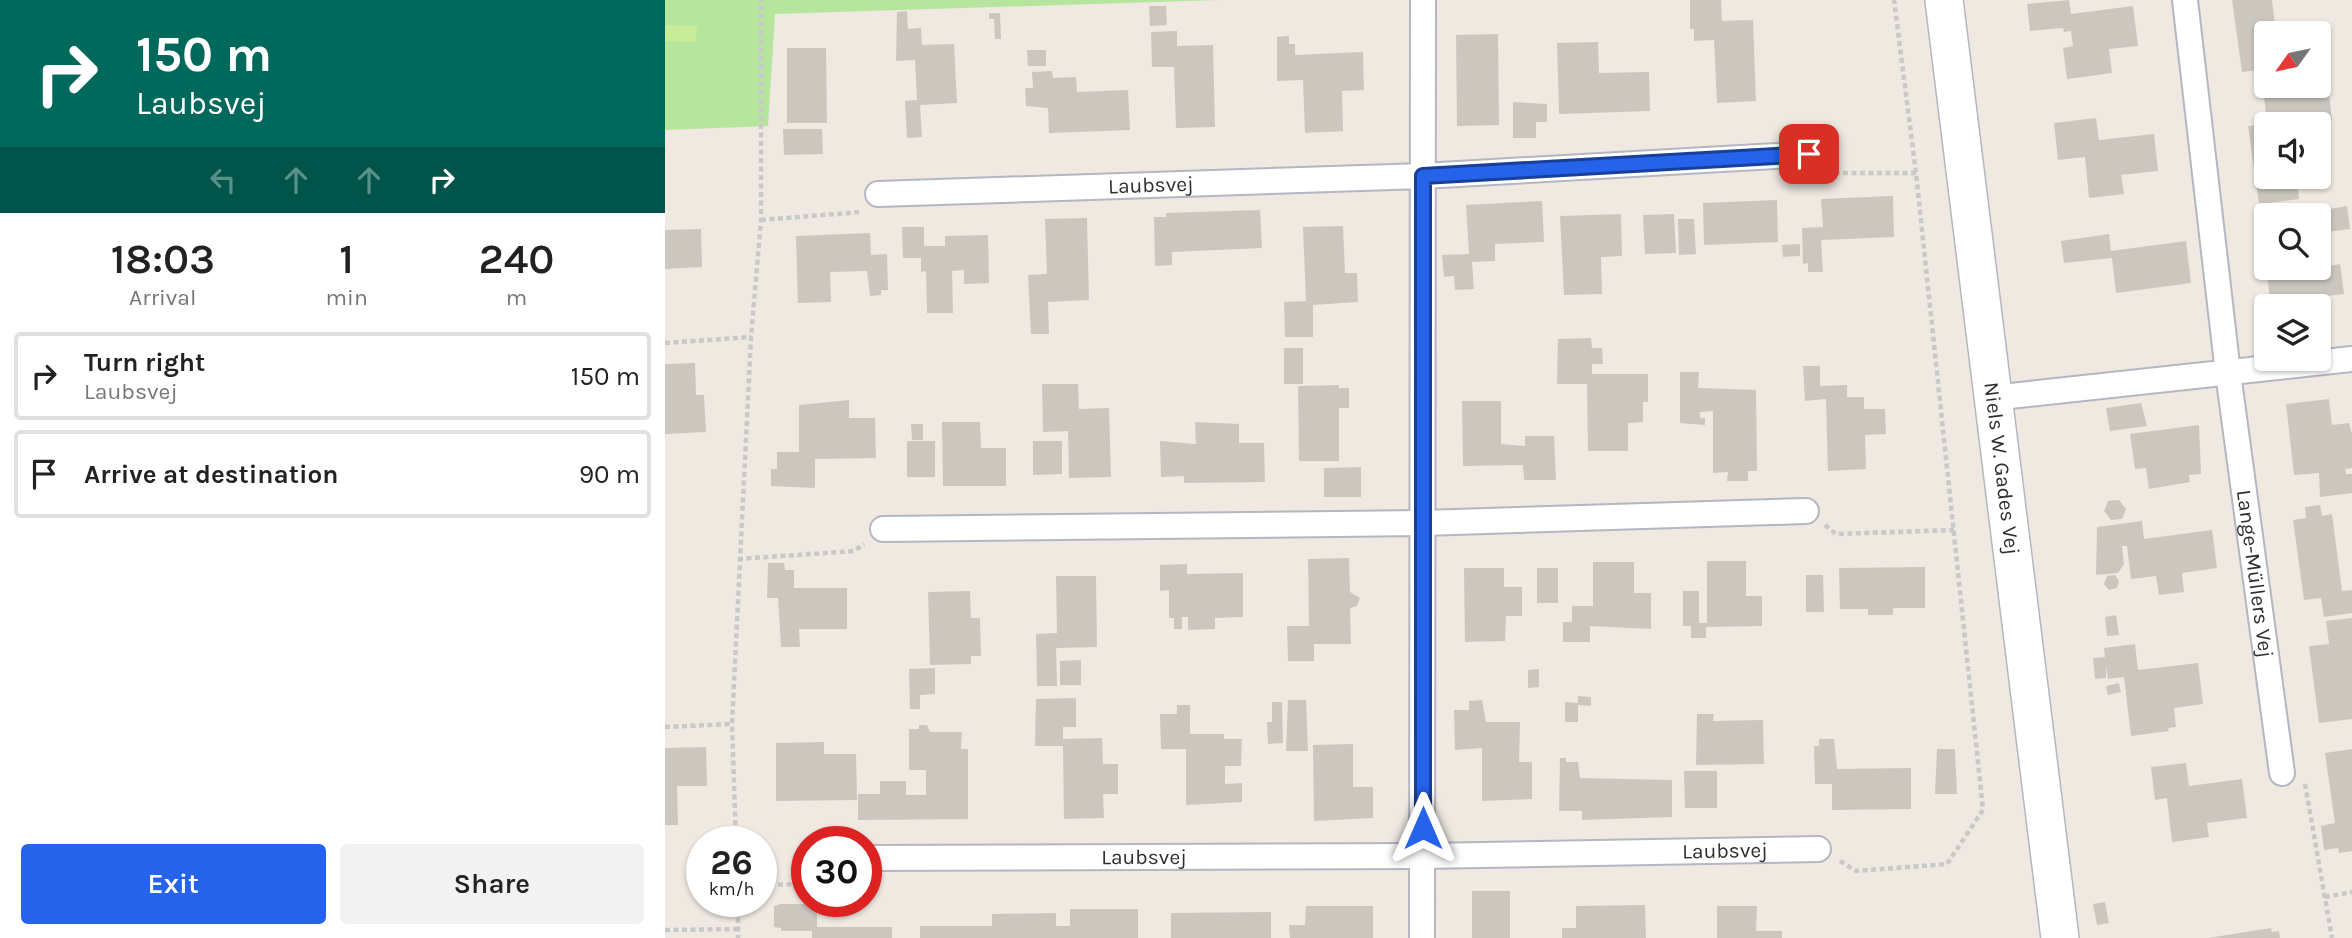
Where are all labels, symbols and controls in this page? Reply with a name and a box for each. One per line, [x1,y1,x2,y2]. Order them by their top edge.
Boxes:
north arrow [2254,21,2331,98]
map controls [2254,21,2331,371]
text: 150 m [136,26,272,83]
icon: right [21,28,112,119]
text: Laubsvej [136,85,266,122]
button: sound [2254,112,2331,189]
pin [1779,124,1839,184]
icon: arrive [1790,135,1828,173]
icon: left [204,161,242,199]
icon: ahead [277,161,315,199]
icon: ahead [350,161,388,199]
icon: right [423,161,461,199]
street label: Laubsvej [1108,172,1194,198]
button: search [2254,203,2331,280]
text: 18:03 [111,234,215,284]
text: 1 [339,234,354,284]
text: 240 [479,234,554,284]
text: Arrival [129,284,196,311]
text: min [326,284,368,311]
text: m [506,284,527,311]
button: layers [2254,294,2331,371]
text: Turn right [84,347,205,378]
icon: right [25,357,63,395]
text: 150 m [571,361,640,392]
text: Laubsvej [84,378,178,405]
street label: Niels W. Gades Vej [1979,381,2025,556]
icon: arrive [25,455,63,493]
text: Arrive at destination [84,459,338,490]
text: 90 m [579,459,640,490]
street label: Lange-Müllers Vej [2232,488,2278,659]
position arrow [1386,791,1460,865]
speed limit sign: 30 [791,826,882,917]
street label: Laubsvej [1682,838,1768,863]
text: 26 [710,842,753,883]
button: Exit [21,844,326,924]
button: Share [340,844,644,924]
street label: Laubsvej [1101,845,1187,869]
text: km/h [709,878,754,900]

